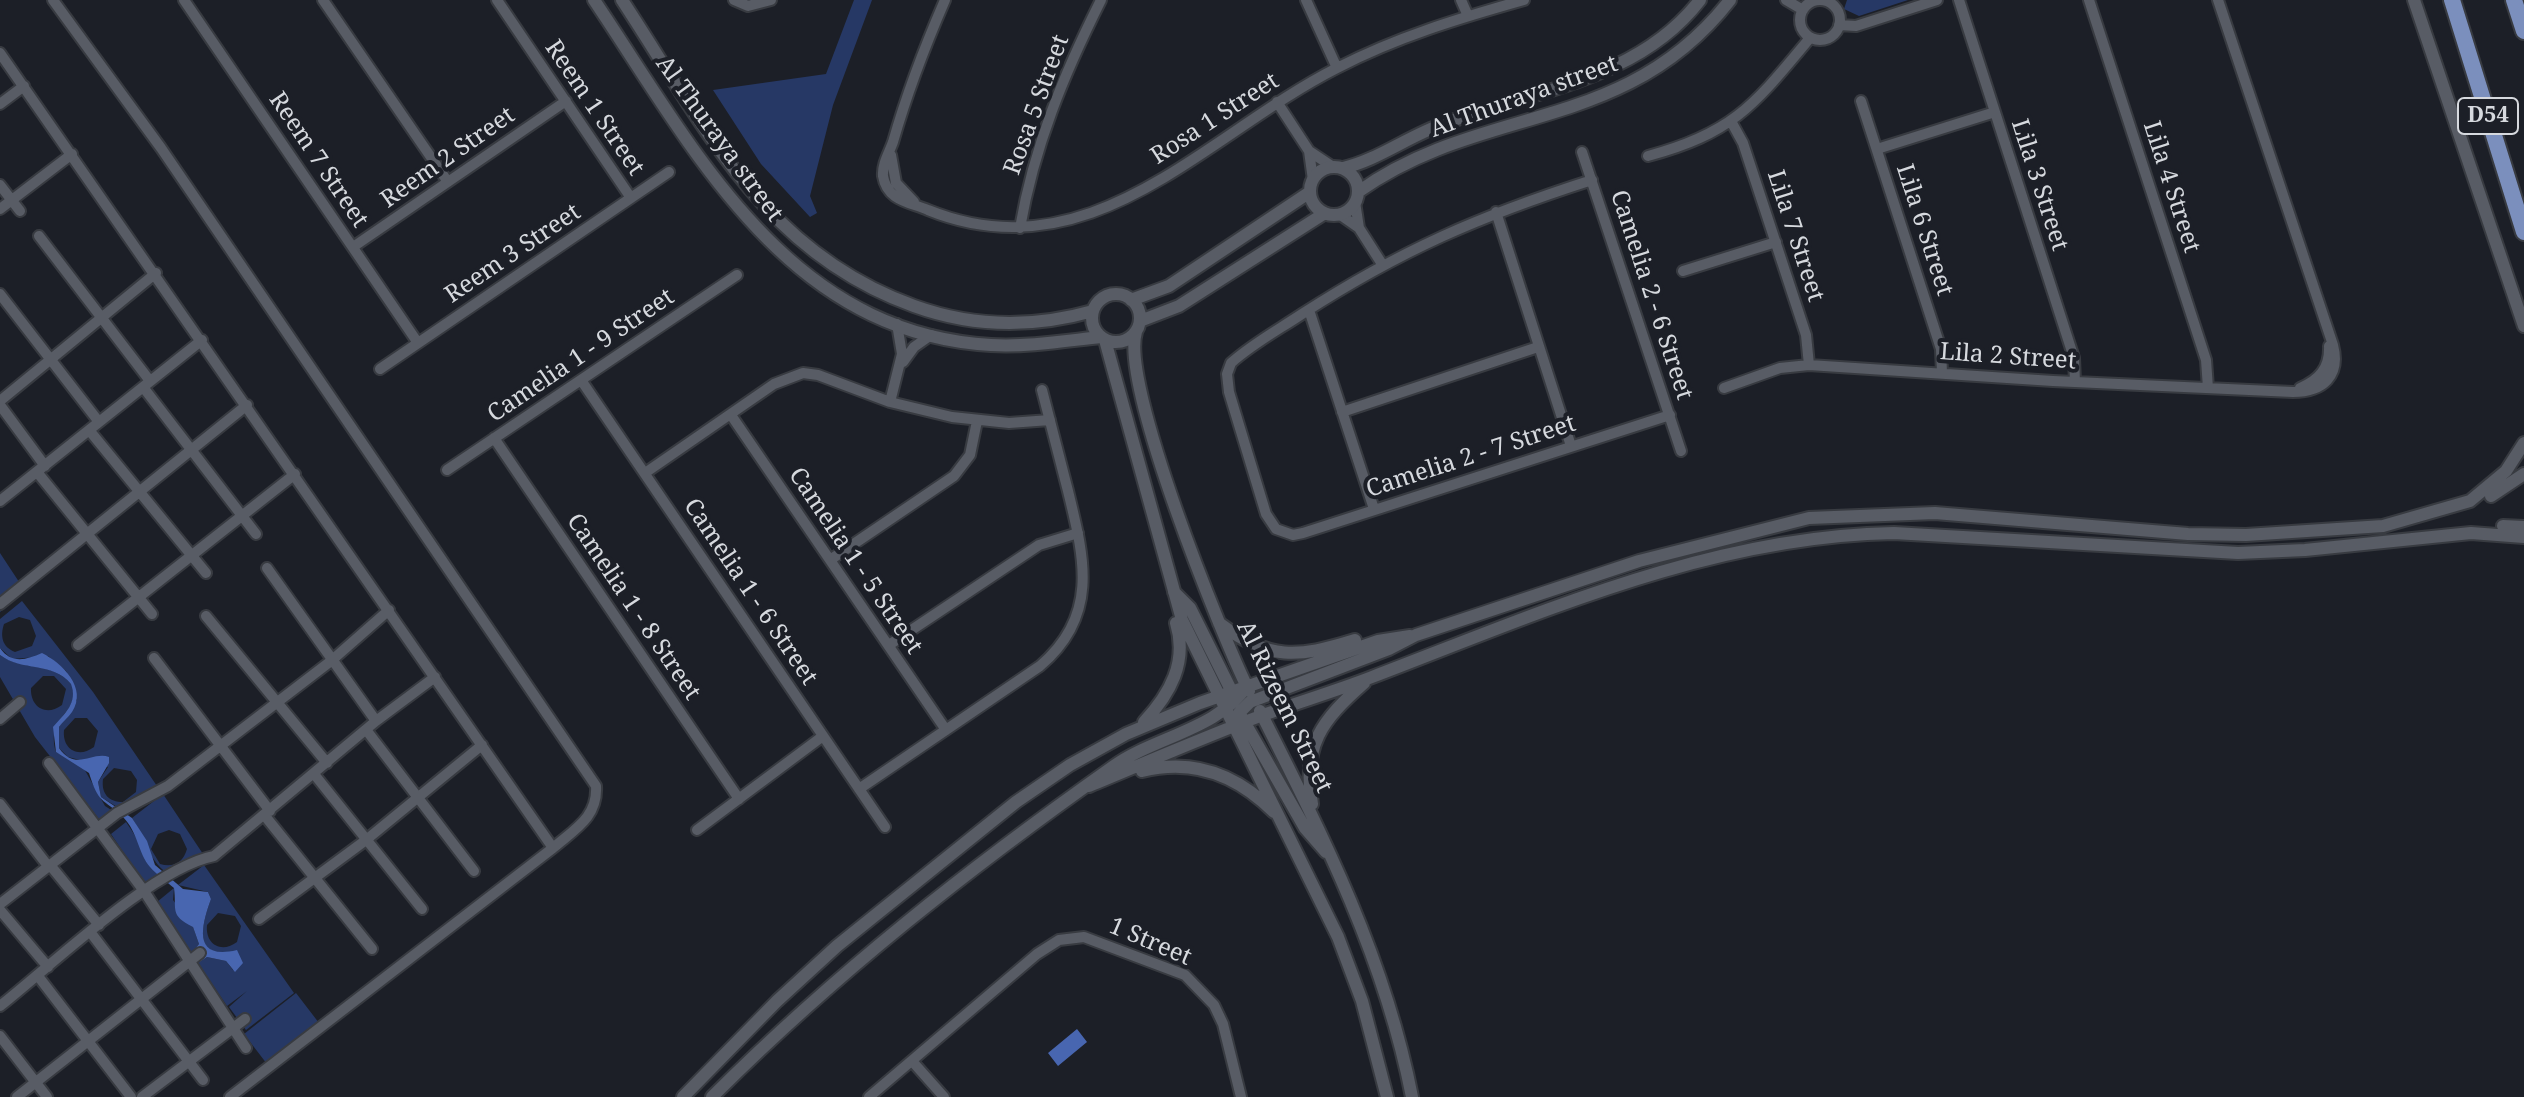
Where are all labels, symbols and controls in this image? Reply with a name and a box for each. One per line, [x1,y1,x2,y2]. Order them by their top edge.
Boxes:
street label: Rosa 5 Street [998,31,1076,179]
street label: Reem 1 Street [538,35,650,181]
street label: Al Thuraya street [1426,50,1622,144]
street label: Al Thuraya street [649,51,789,227]
street label: Rosa 1 Street [1146,67,1284,171]
street label: Reem 7 Street [262,87,374,233]
road number: D54 [2458,98,2518,134]
street label: Reem 2 Street [375,101,521,215]
street label: Lila 3 Street [2004,116,2074,254]
street label: Lila 4 Street [2136,118,2206,256]
street label: Lila 6 Street [1889,161,1959,299]
street label: Lila 7 Street [1760,167,1830,305]
street label: Camelia 2 - 6 Street [1604,187,1698,403]
street label: Reem 3 Street [440,198,586,310]
street label: Camelia 1 - 9 Street [482,283,680,429]
street label: Lila 2 Street [1939,338,2077,376]
street label: Camelia 2 - 7 Street [1363,410,1579,504]
street label: Camelia 1 - 5 Street [782,462,928,660]
street label: Camelia 1 - 6 Street [677,493,823,691]
street label: Camelia 1 - 8 Street [560,508,706,706]
street label: Al Rizeem Street [1230,616,1338,798]
street label: 1 Street [1105,912,1195,972]

